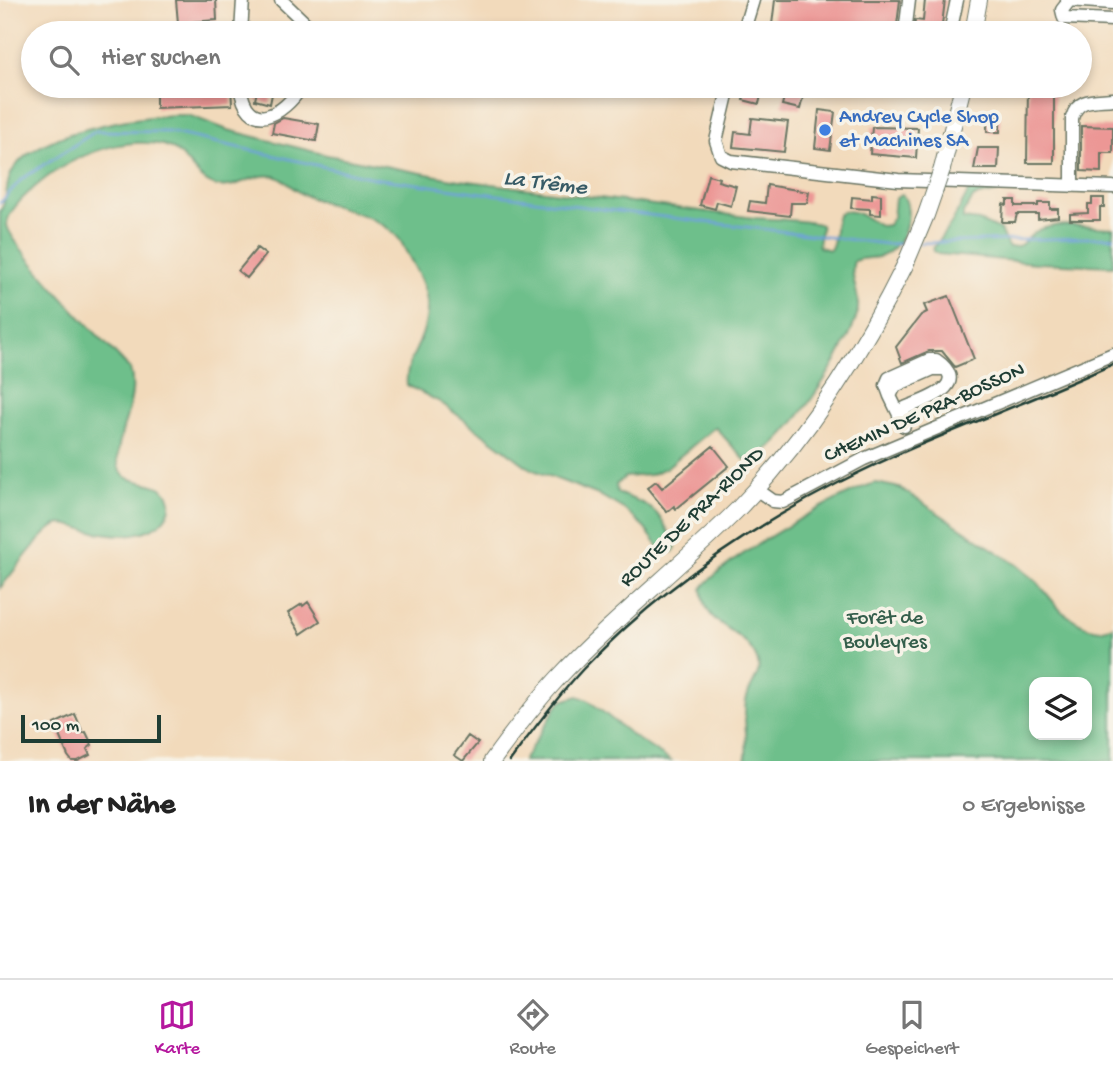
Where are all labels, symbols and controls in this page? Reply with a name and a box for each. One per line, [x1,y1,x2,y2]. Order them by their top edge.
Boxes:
search box [21,21,1092,98]
icon: search [45,41,83,79]
text: Hier suchen [101,44,221,75]
place label: Andrey Cycle Shop et Machines SA [839,106,999,155]
marker: Andrey Cycle Shop et Machines SA [817,122,833,138]
water label: La Trême [502,166,589,203]
street label: CHEMIN DE PRA-BOSSON [821,358,1029,470]
street label: ROUTE DE PRA-RIOND [616,442,771,593]
park label: Forêt de Bouleyres [842,607,928,656]
map controls [1029,677,1092,740]
button: layers [1029,677,1092,740]
scale bar [21,712,161,744]
text: 100 m [32,715,79,738]
text: In der Nähe [28,789,175,824]
text: 0 Ergebnisse [962,793,1085,820]
tab: Karte [155,996,200,1061]
tab: Route [509,996,556,1061]
tab: Gespeichert [865,996,958,1061]

